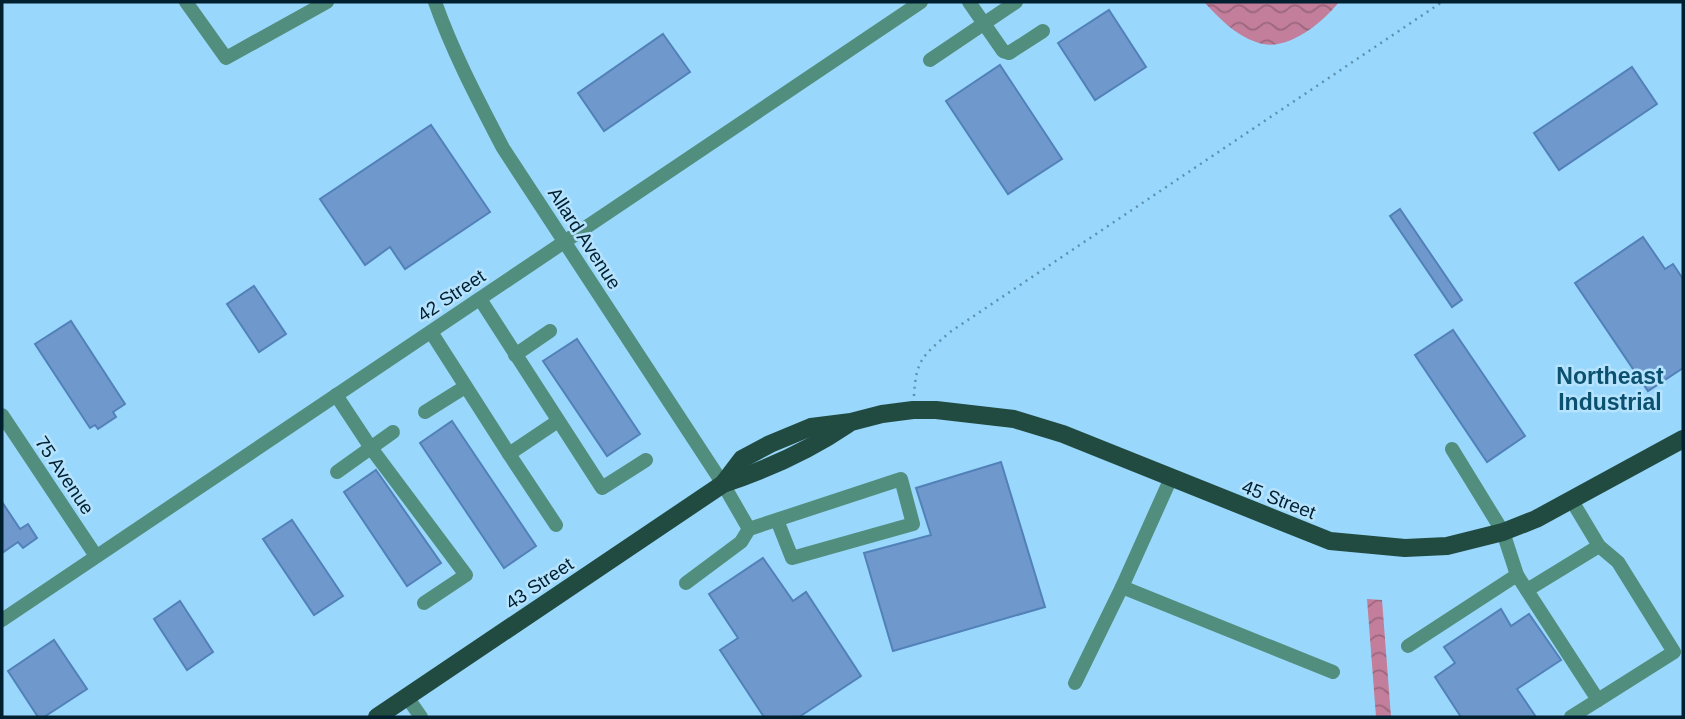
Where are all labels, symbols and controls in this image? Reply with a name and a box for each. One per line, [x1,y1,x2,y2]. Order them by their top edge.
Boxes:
street label: Allard Avenue [544,184,625,293]
street label: 42 Street [413,265,490,326]
district label: Northeast Industrial [1556,363,1664,415]
street label: 75 Avenue [31,432,98,518]
street label: 45 Street [1239,476,1319,523]
street label: 43 Street [501,553,578,614]

